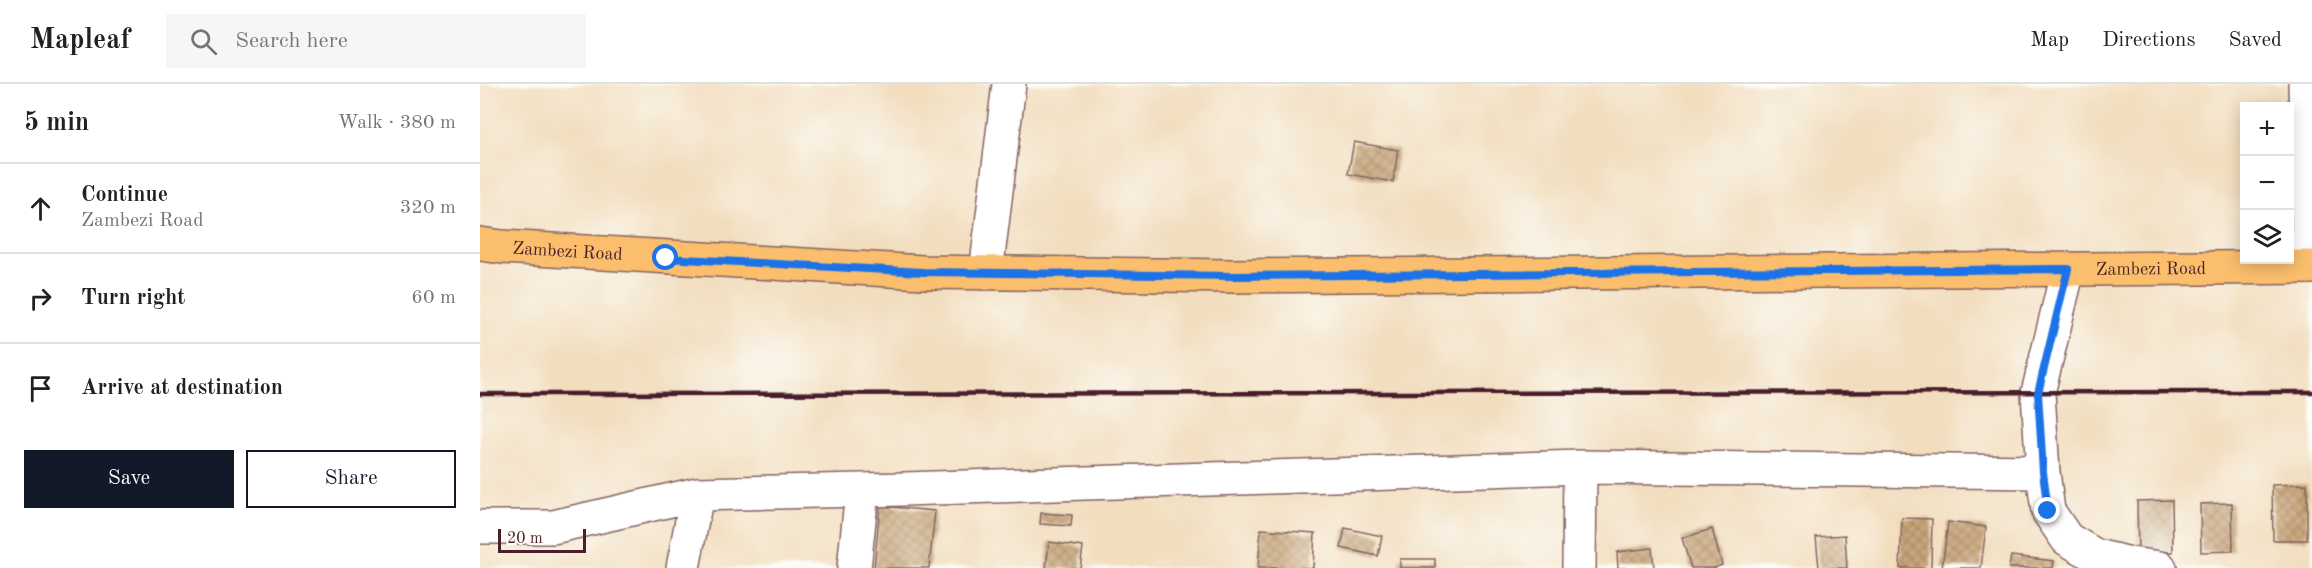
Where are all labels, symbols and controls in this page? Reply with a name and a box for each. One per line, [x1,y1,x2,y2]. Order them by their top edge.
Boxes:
search box [166,14,586,68]
icon: search [187,25,220,58]
text: Mapleaf [30,27,130,55]
text: Search here [235,30,348,52]
text: Map [2030,30,2069,51]
text: Directions [2102,30,2196,51]
text: Saved [2229,30,2282,51]
map controls [2240,102,2294,264]
button: + [2240,102,2294,156]
text: 5 min [24,110,89,136]
text: Walk · 380 m [337,113,456,133]
button: − [2240,156,2294,210]
text: Continue [81,184,168,206]
icon: ahead [24,192,57,225]
text: 320 m [400,198,456,218]
button: layers [2240,210,2294,264]
text: Zambezi Road [81,211,204,231]
street label: Zambezi Road [512,240,623,264]
route start [652,244,678,270]
street label: Zambezi Road [2096,260,2206,279]
icon: right [24,282,57,315]
text: Turn right [81,287,185,309]
text: 60 m [411,288,456,308]
icon: arrive [24,372,57,405]
text: Arrive at destination [81,377,283,399]
button: Save [24,450,234,508]
button: Share [246,450,456,508]
route end [2034,497,2060,523]
scale bar [498,526,586,554]
text: 20 m [507,531,543,547]

